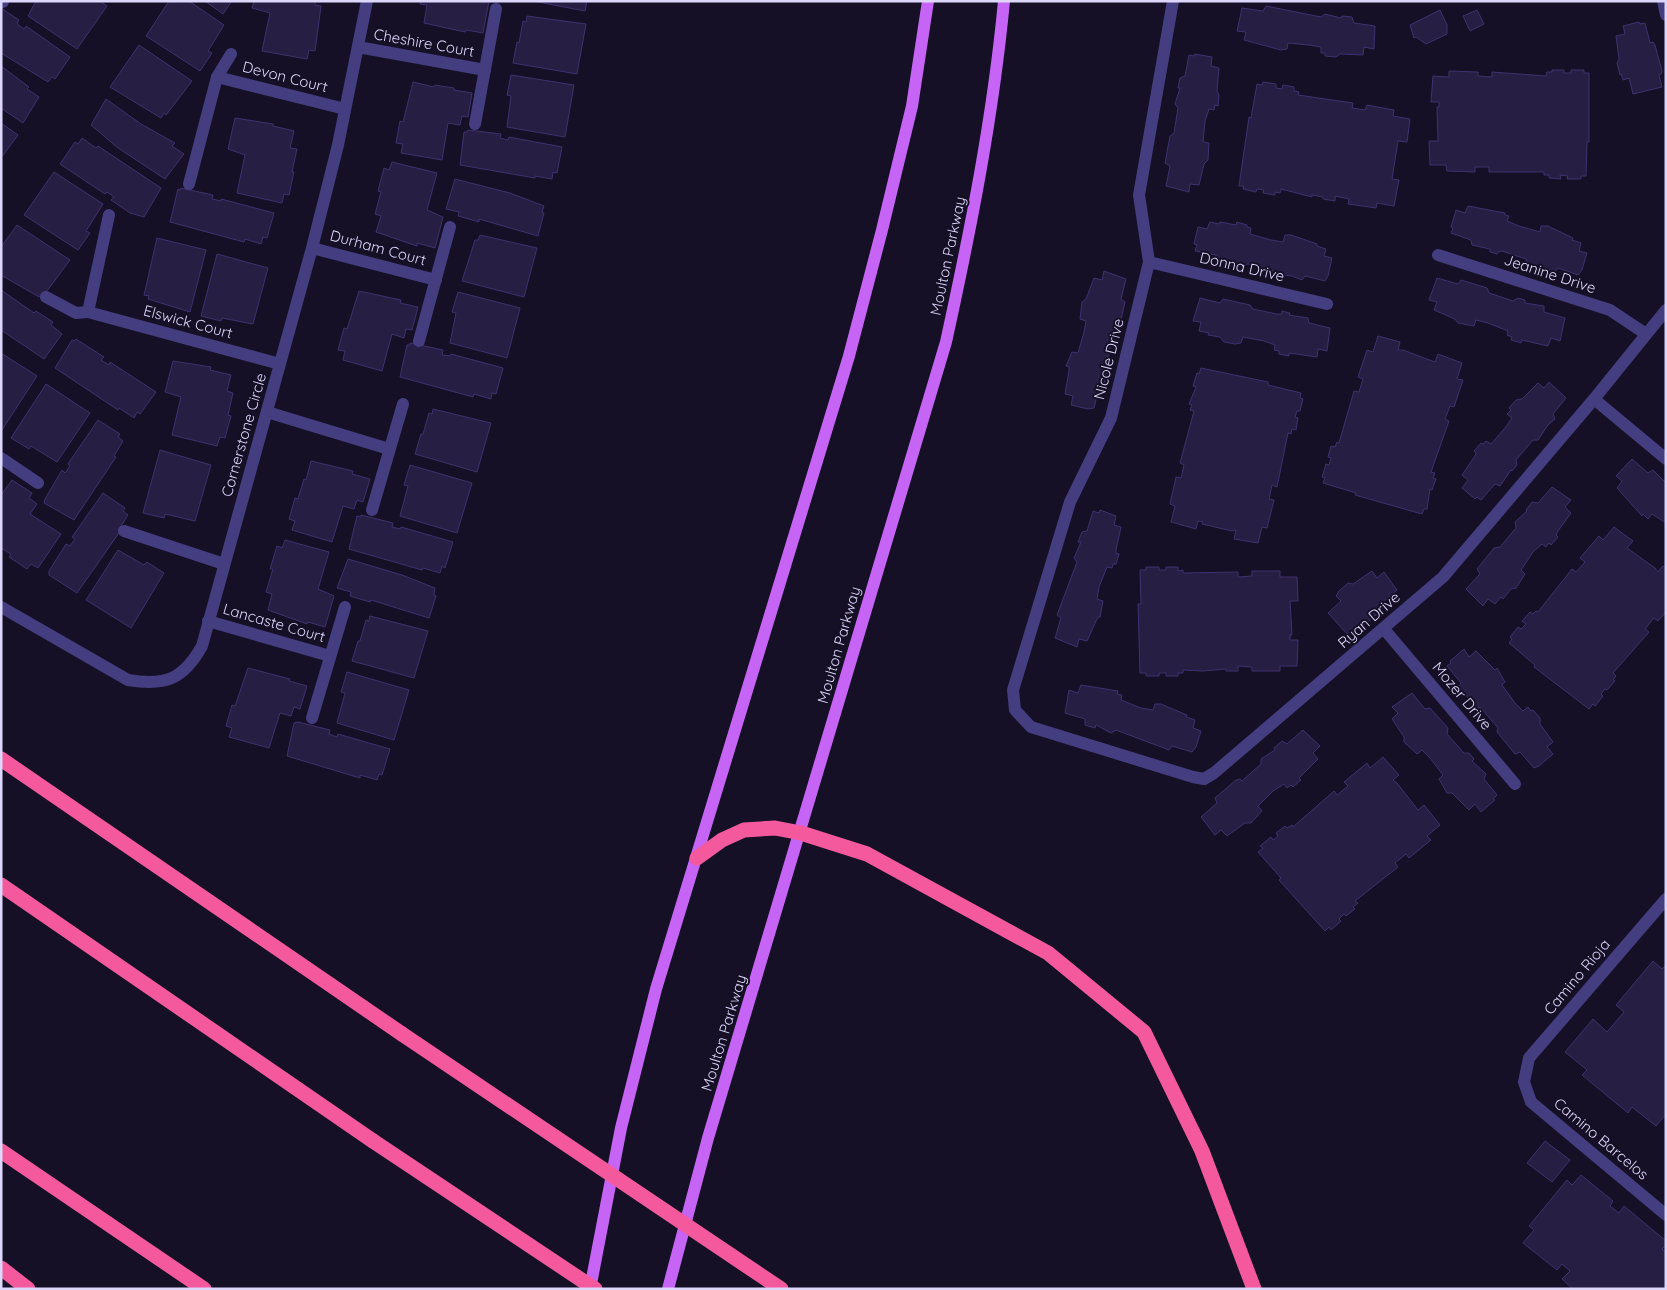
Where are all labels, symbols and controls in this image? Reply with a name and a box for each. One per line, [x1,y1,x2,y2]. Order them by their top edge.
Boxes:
street label: Cheshire Court [372,24,476,61]
street label: Devon Court [240,57,330,96]
street label: Moulton Parkway [926,195,969,317]
street label: Durham Court [328,226,428,269]
street label: Donna Drive [1198,248,1286,286]
street label: Jeanine Drive [1502,250,1598,297]
street label: Elswick Court [141,300,235,343]
street label: Nicole Drive [1089,316,1128,401]
street label: Cornerstone Circle [217,371,270,499]
street label: Moulton Parkway [813,584,864,706]
street label: Ryan Drive [1334,587,1404,652]
street label: Lancaste Court [221,599,327,646]
street label: Mozer Drive [1428,658,1496,734]
street label: Camino Rioja [1539,935,1614,1018]
street label: Moulton Parkway [697,972,750,1093]
street label: Camino Barcelos [1550,1094,1652,1184]

